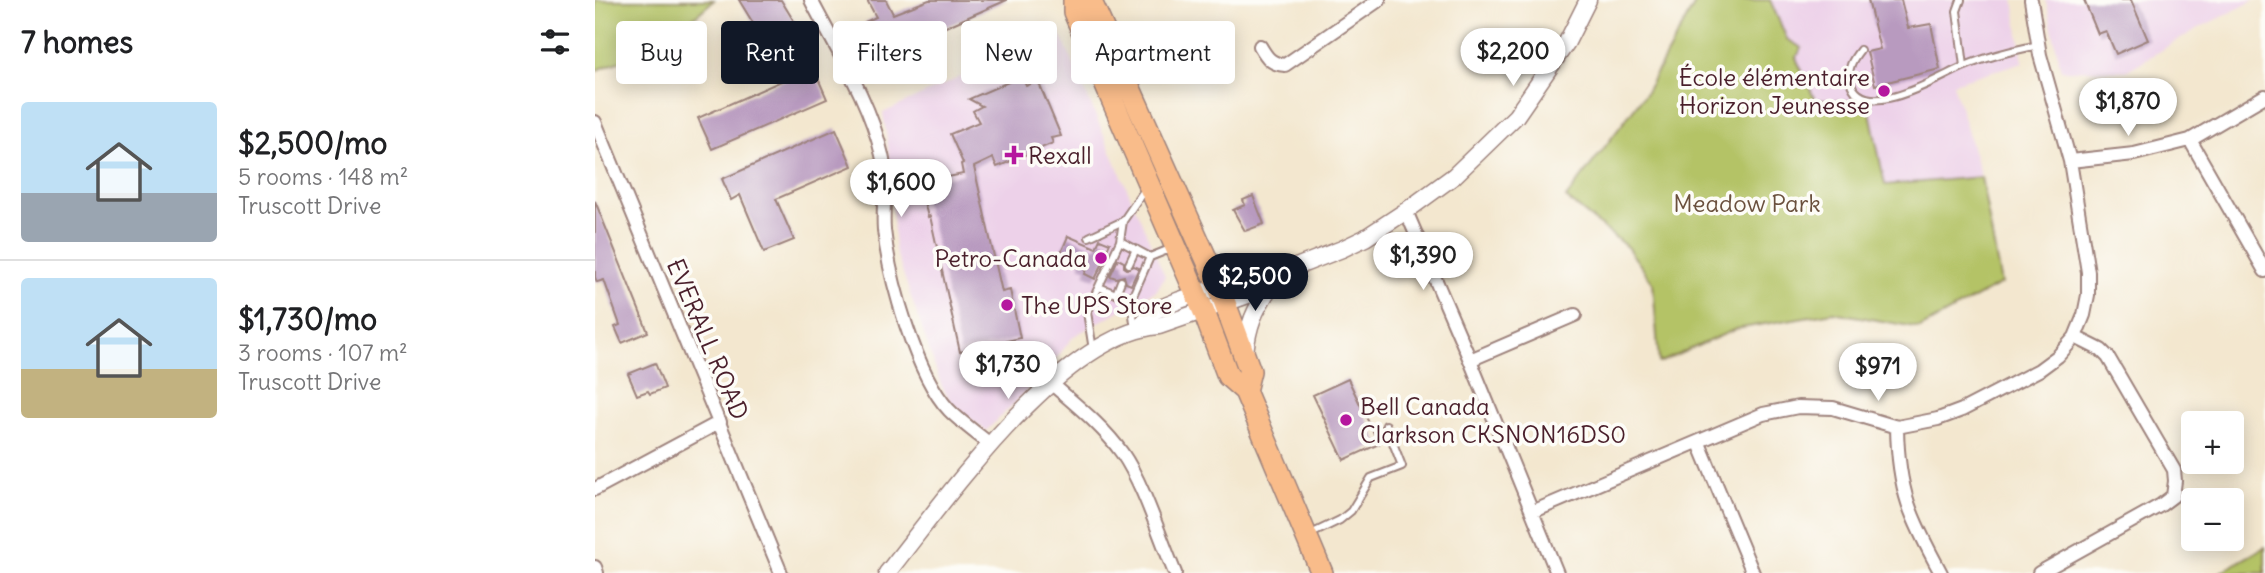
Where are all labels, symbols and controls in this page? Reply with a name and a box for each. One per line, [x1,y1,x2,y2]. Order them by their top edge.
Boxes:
chip: Buy [616,21,707,84]
chip: Rent [721,21,819,84]
chip: Filters [833,21,947,84]
chip: New [961,21,1057,84]
chip: Apartment [1071,21,1235,84]
text: 7 homes [21,23,133,61]
icon: filters [536,23,574,61]
pin: $2,200 [1456,28,1570,88]
text: $2,200 [1476,36,1550,65]
place label: École élémentaire Horizon Jeunesse [1679,62,1870,120]
pin: $1,870 [2071,78,2185,138]
marker: École élémentaire Horizon Jeunesse [1876,83,1892,99]
text: $1,870 [2095,86,2161,115]
text: $2,500/mo [238,124,387,162]
icon: home [77,130,161,214]
place label: Rexall [1028,140,1092,170]
marker: Rexall [1006,147,1022,163]
pin: $1,600 [844,160,958,219]
text: 5 rooms · 148 m² [238,162,408,191]
text: $1,600 [866,167,936,196]
park label: Meadow Park [1673,188,1821,218]
text: Truscott Drive [238,191,381,220]
pin: $1,390 [1366,232,1480,292]
text: $1,390 [1389,240,1457,269]
place label: Petro-Canada [935,243,1087,273]
marker: Petro-Canada [1093,250,1109,266]
street label: EVERALL ROAD [661,254,755,424]
pin: $2,500 [1198,254,1312,313]
text: $2,500 [1218,261,1292,290]
place label: The UPS Store [1021,290,1172,320]
marker: The UPS Store [999,297,1015,313]
text: $1,730/mo [238,300,377,338]
icon: home [77,306,161,390]
text: 3 rooms · 107 m² [238,338,408,367]
pin: $1,730 [951,342,1065,401]
pin: $971 [1837,344,1919,403]
text: $1,730 [975,349,1041,378]
text: $971 [1855,351,1901,380]
text: Truscott Drive [238,367,381,396]
place label: Bell Canada Clarkson CKSNON16DS0 [1360,391,1626,449]
map controls [2181,411,2244,551]
button: + [2181,411,2244,474]
marker: Bell Canada Clarkson CKSNON16DS0 [1338,412,1354,428]
button: − [2181,488,2244,551]

